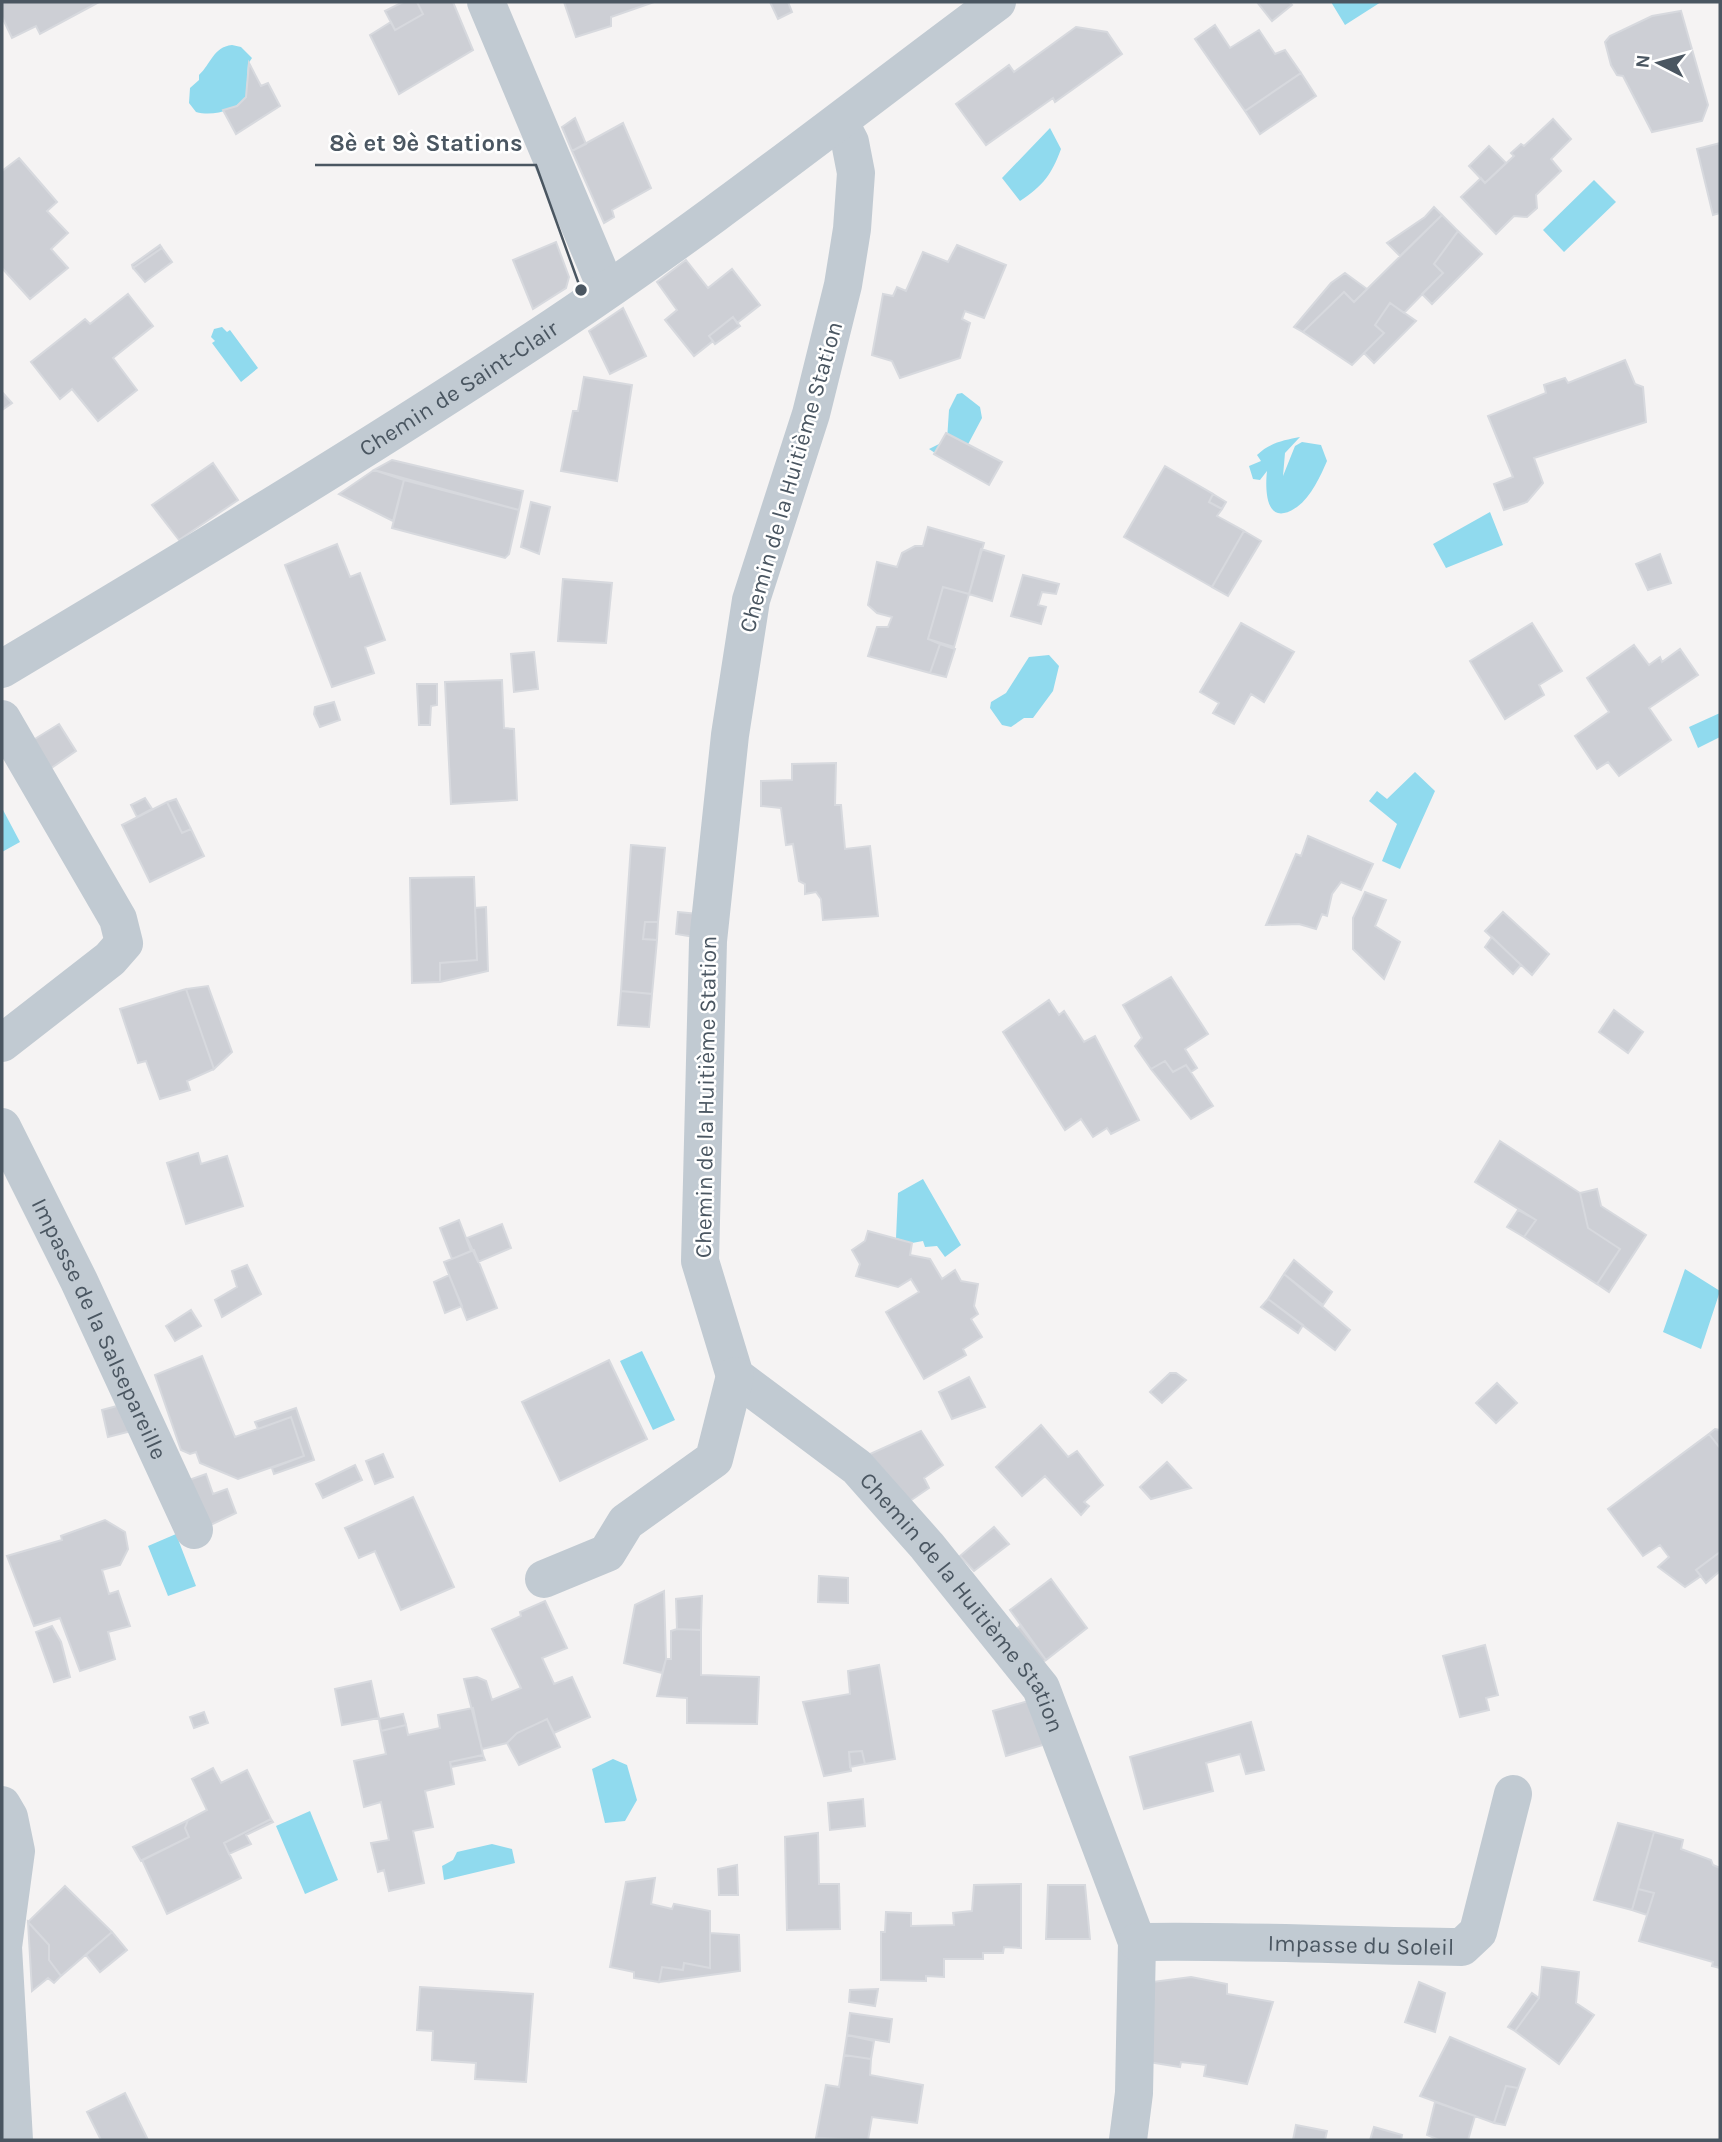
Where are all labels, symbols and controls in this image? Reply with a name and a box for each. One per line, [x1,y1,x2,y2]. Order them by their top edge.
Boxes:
north arrow [1624,28,1694,98]
text: N [1631,53,1655,69]
callout: 8è et 9è Stations [315,120,536,165]
text: 8è et 9è Stations [329,129,523,157]
street label: Chemin de Saint-Clair [354,314,564,462]
street label: Chemin de la Huitième Station [734,318,848,636]
street label: Chemin de la Huitième Station [690,936,722,1258]
street label: Impasse de la Salsepareille [26,1193,173,1463]
street label: Chemin de la Huitième Station [854,1466,1070,1736]
street label: Impasse du Soleil [1267,1929,1454,1960]

